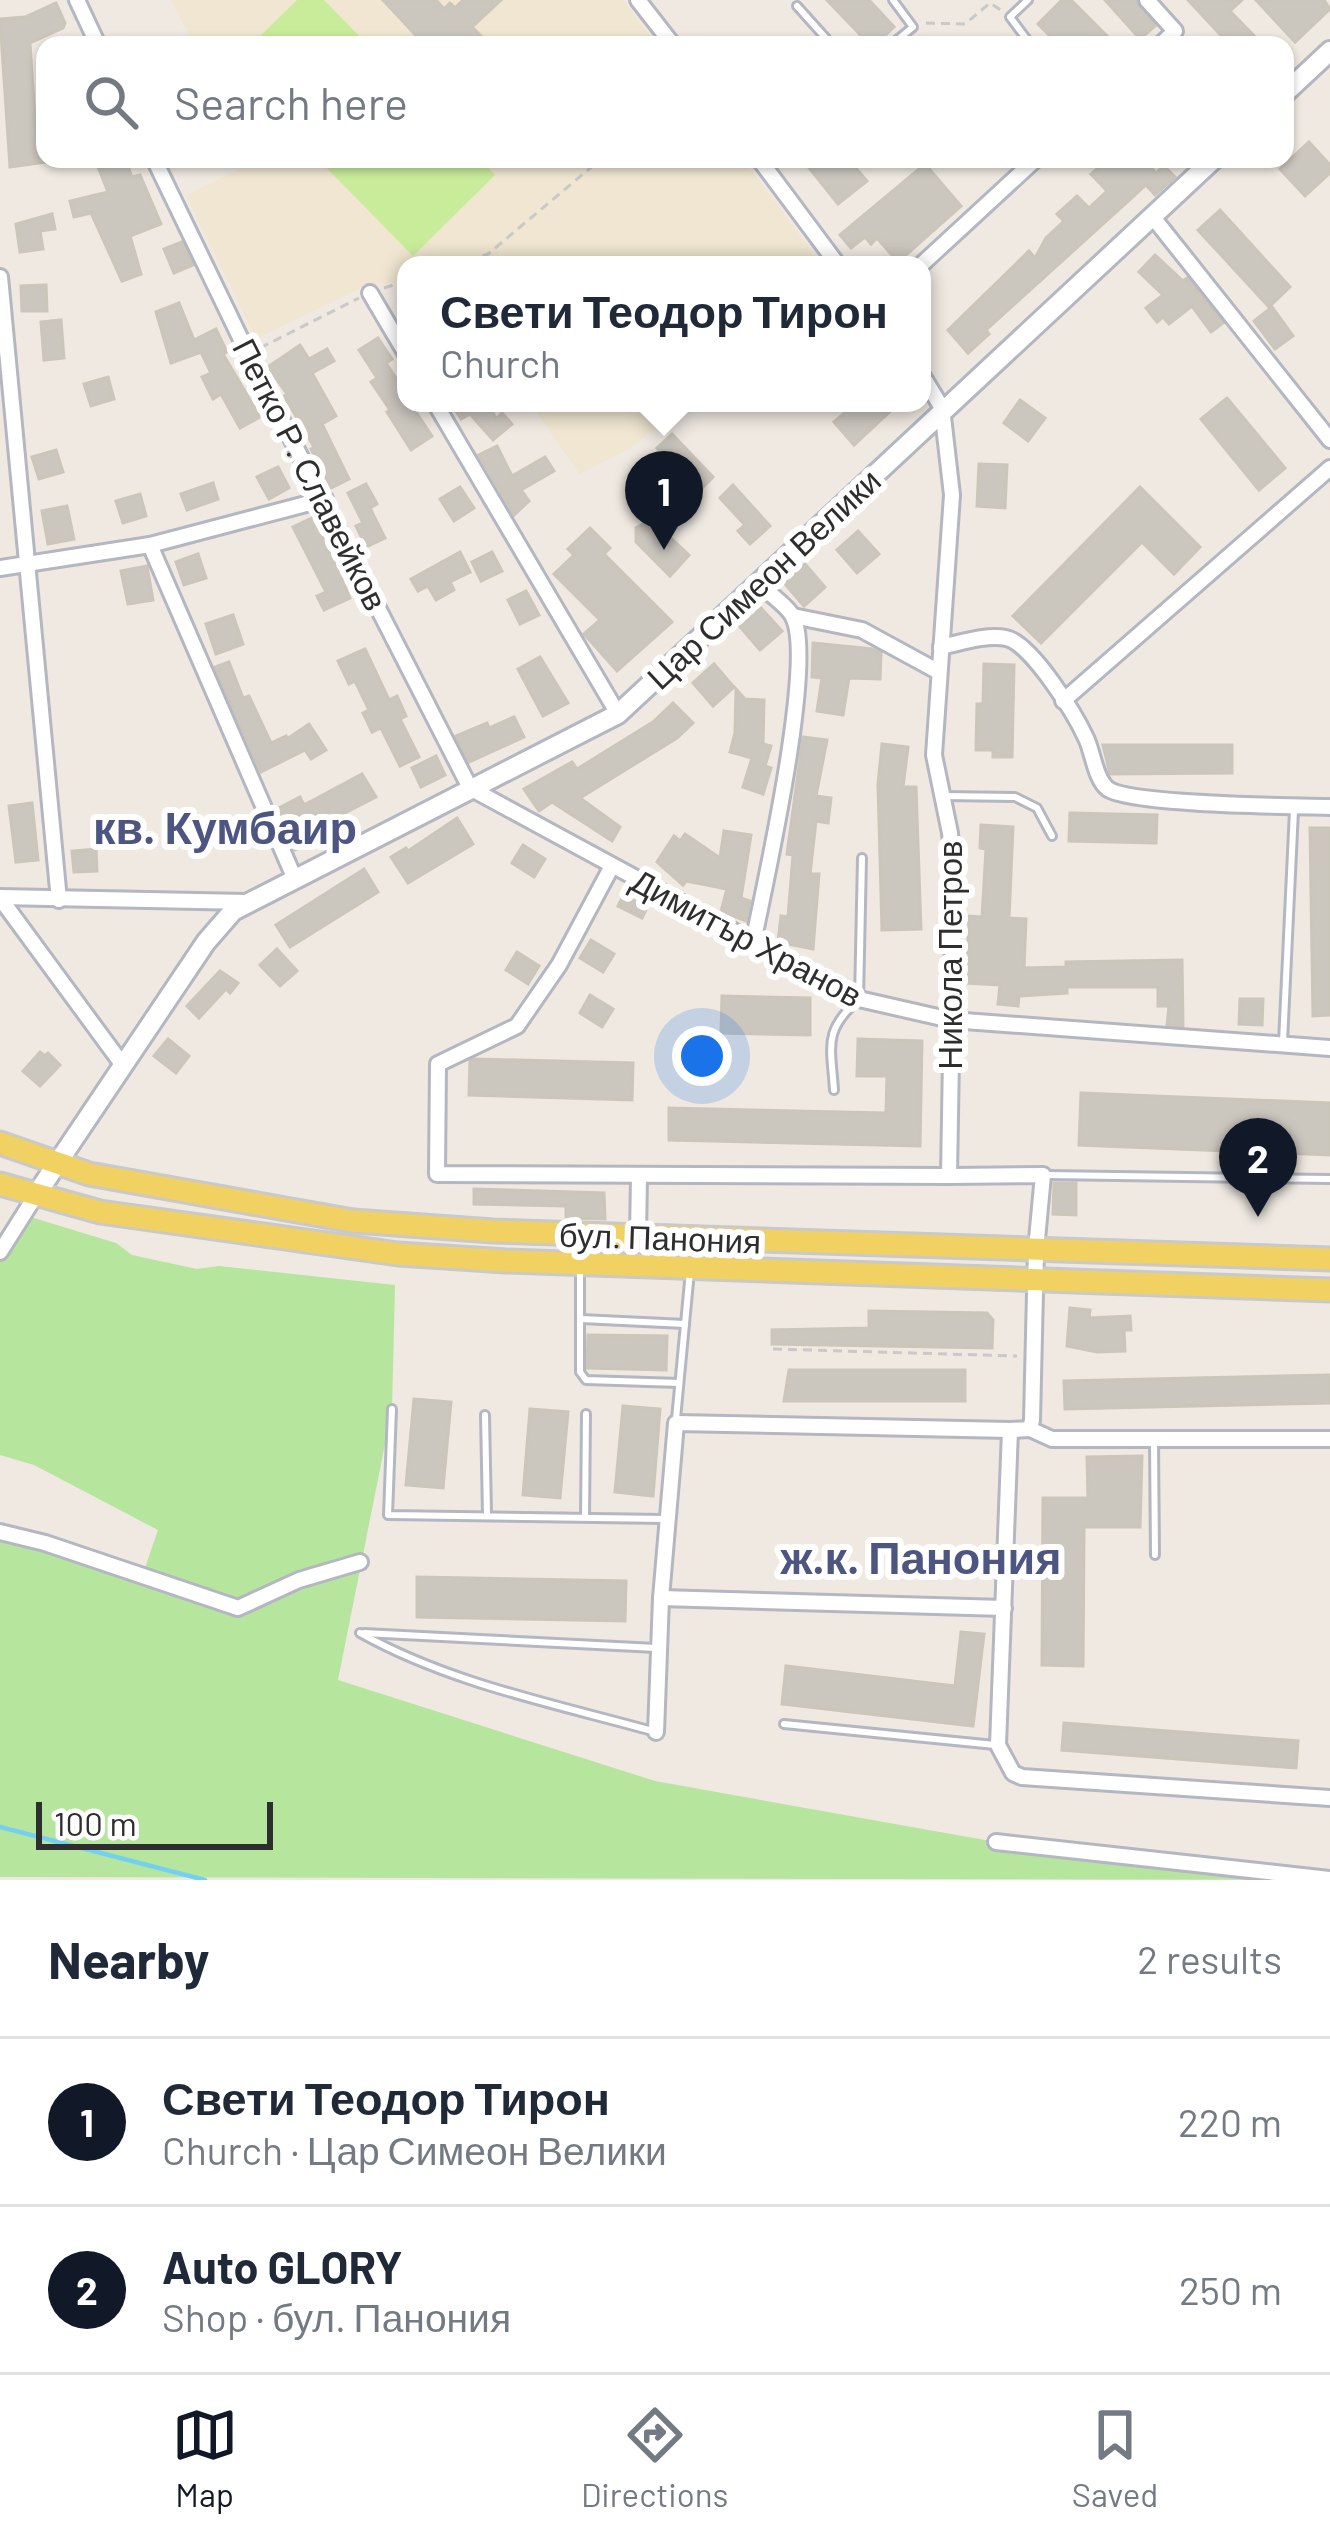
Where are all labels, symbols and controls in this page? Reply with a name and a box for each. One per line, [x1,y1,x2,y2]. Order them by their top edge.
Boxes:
search box [36,36,1294,168]
icon: search [78,69,144,135]
text: Search here [174,75,408,129]
popup [397,256,931,412]
text: Свети Теодор Тирон [440,283,888,337]
street label: Петко Р. Славейков [225,331,397,617]
text: Church [440,339,561,386]
pin: 1 [625,451,703,550]
street label: Цар Симеон Велики [638,459,888,697]
district label: кв. Кумбаир [93,799,357,853]
street label: Никола Петров [929,840,969,1070]
street label: Димитър Хранов [625,859,869,1015]
your location [672,1026,732,1086]
pin: 2 [1219,1118,1297,1217]
street label: бул. Панония [558,1213,762,1261]
district label: ж.к. Панония [780,1529,1061,1583]
scale bar [36,1796,273,1849]
text: 100 m [54,1803,137,1843]
text: Nearby [48,1928,209,1989]
text: 2 results [1137,1935,1282,1982]
text: Свети Теодор Тирон [162,2070,610,2124]
text: 1 [80,2098,94,2145]
text: 220 m [1178,2098,1282,2145]
text: Church · Цар Симеон Велики [162,2126,667,2173]
text: Auto GLORY [162,2239,403,2293]
text: 2 [76,2266,98,2313]
text: 250 m [1179,2266,1282,2313]
text: Shop · бул. Панония [162,2293,511,2340]
tab: Map [172,2402,238,2514]
tab: Directions [581,2402,728,2514]
tab: Saved [1072,2402,1158,2514]

